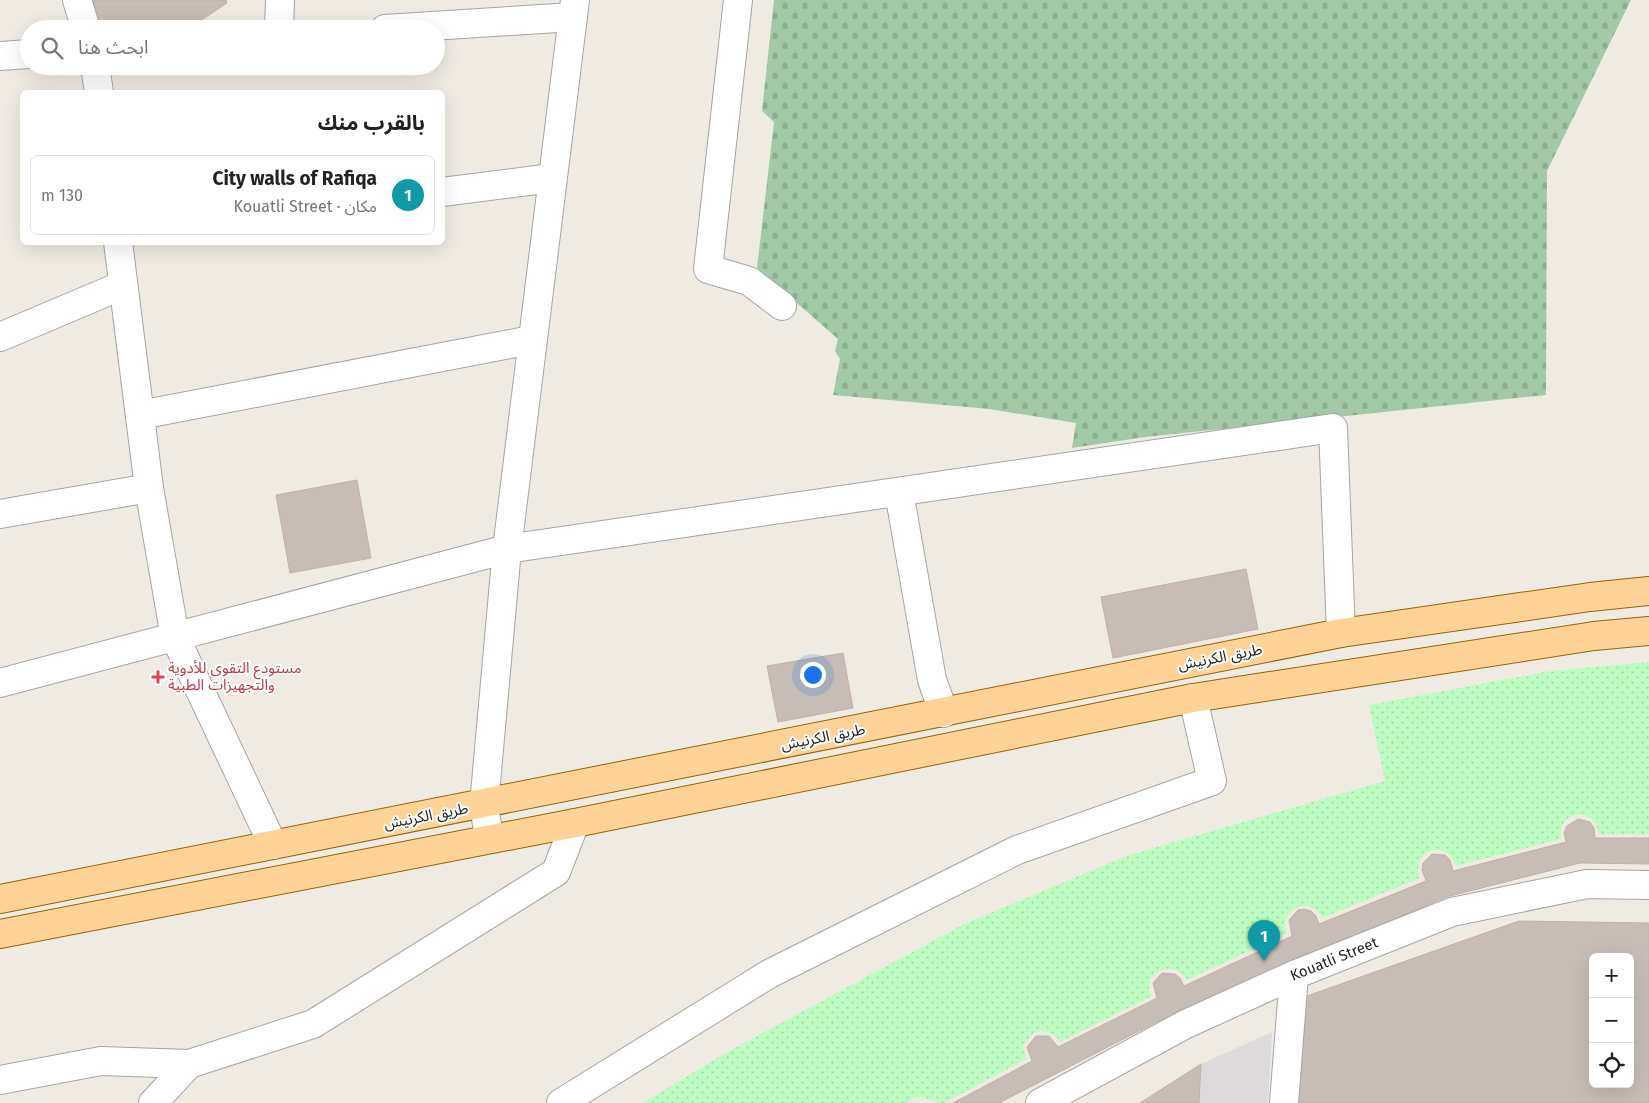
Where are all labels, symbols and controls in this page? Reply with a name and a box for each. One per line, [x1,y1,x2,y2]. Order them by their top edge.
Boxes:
search box [20,20,445,75]
icon: search [38,34,66,62]
text: ابحث هنا [78,36,149,59]
text: بالقرب منك [318,110,425,136]
text: City walls of Rafiqa [212,167,377,190]
text: 130 m [41,186,83,205]
text: 1 [404,186,412,205]
text: مكان · Kouatli Street [234,197,377,216]
street label: طريق الكرنيش [1176,640,1264,675]
place label: مستودع التقوى للأدوية والتجهيزات الطبية [168,659,302,694]
your location [800,662,826,688]
marker: مستودع التقوى للأدوية والتجهيزات الطبية [152,671,164,683]
street label: طريق الكرنيش [779,720,867,755]
street label: طريق الكرنيش [382,799,470,834]
pin: 1 [1248,920,1280,961]
street label: Kouatli Street [1288,933,1381,985]
map controls [1589,953,1634,1088]
button: + [1589,953,1634,998]
button: − [1589,998,1634,1043]
button: locate [1589,1043,1634,1088]

